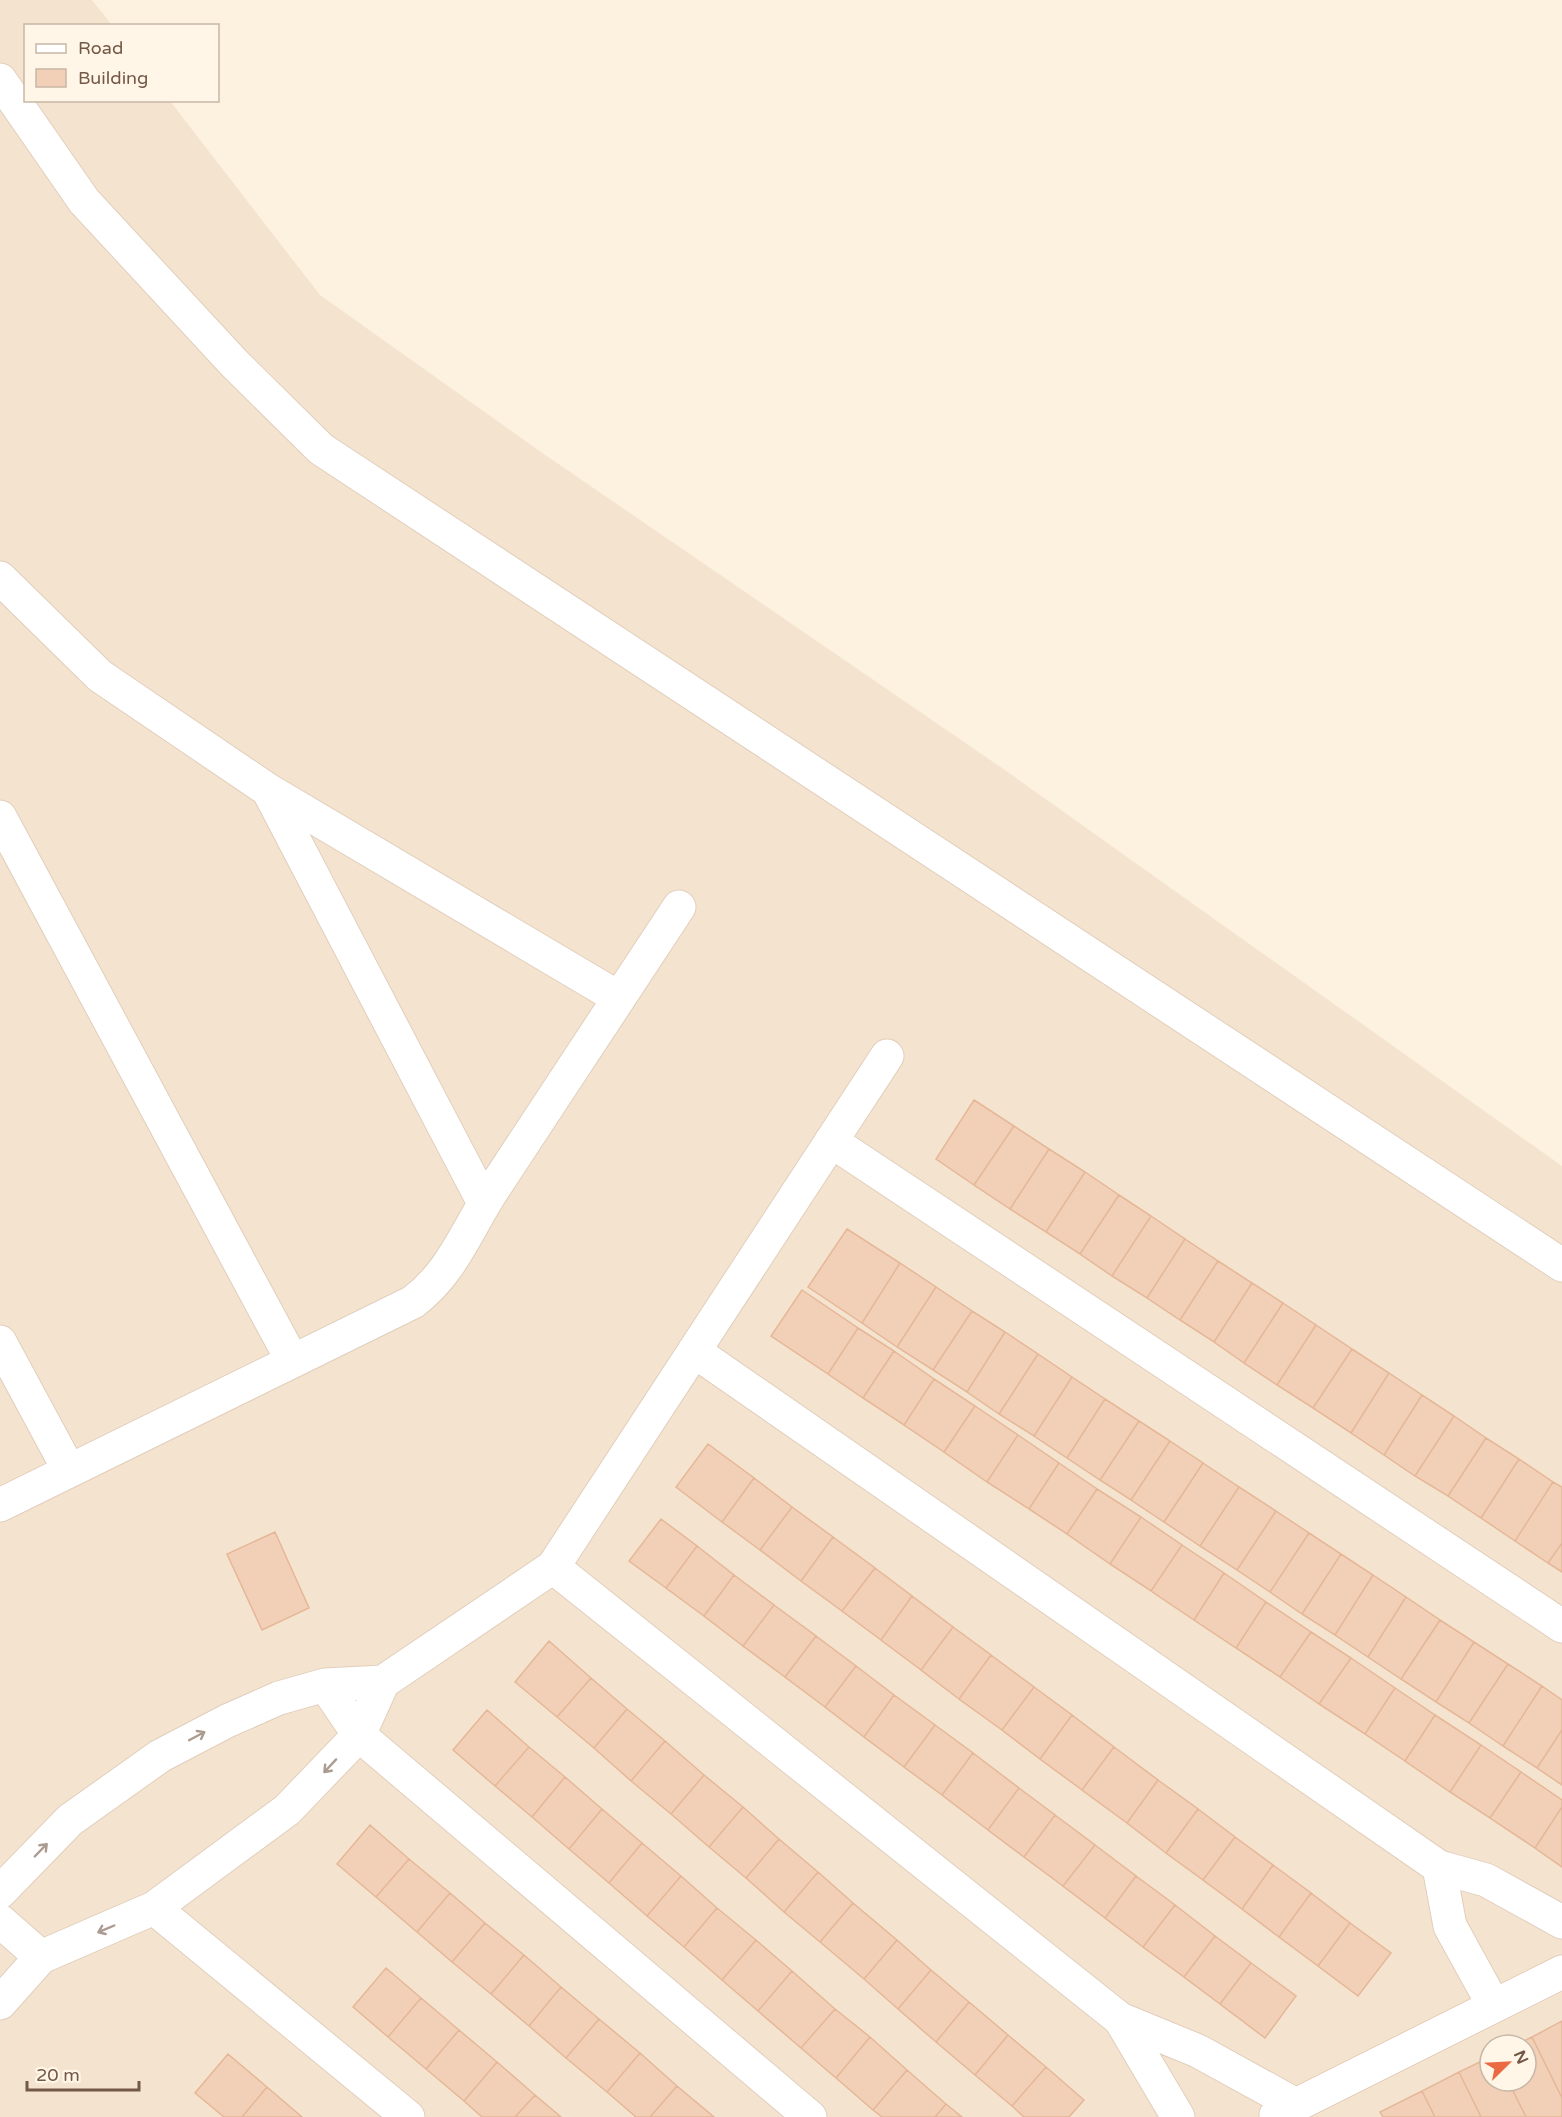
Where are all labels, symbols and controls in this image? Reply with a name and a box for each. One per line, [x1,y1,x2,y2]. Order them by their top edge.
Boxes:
legend [24,24,219,102]
text: Road [78,37,123,59]
text: Building [78,67,148,89]
one-way arrow [188,1730,206,1741]
one-way arrow [323,1758,337,1773]
one-way arrow [33,1843,48,1858]
one-way arrow [98,1923,116,1935]
north arrow [1478,2033,1538,2093]
text: N [1509,2047,1533,2067]
scale bar [27,2054,140,2092]
text: 20 m [36,2064,80,2086]

